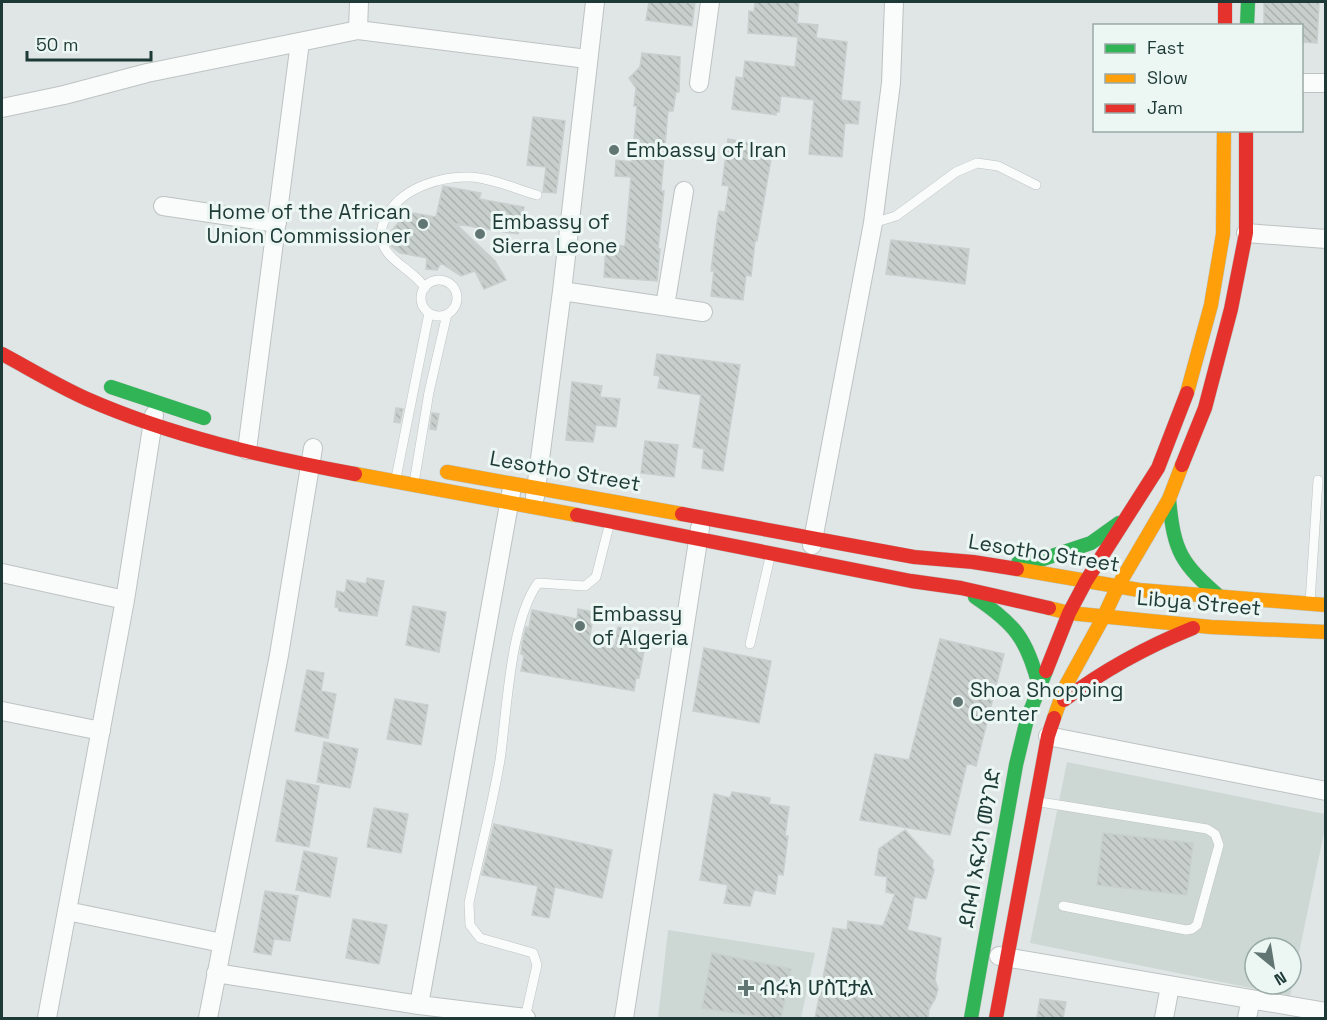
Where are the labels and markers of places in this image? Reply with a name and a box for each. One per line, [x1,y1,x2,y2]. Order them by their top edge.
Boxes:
place label: Embassy of Iran [626,136,787,163]
marker: Embassy of Iran [607,143,621,157]
place label: Home of the African Union Commissioner [207,198,411,249]
place label: Embassy of Sierra Leone [492,208,618,259]
marker: Home of the African Union Commissioner [416,217,430,231]
marker: Embassy of Sierra Leone [473,227,487,241]
place label: Embassy of Algeria [592,600,688,651]
marker: Embassy of Algeria [573,619,587,633]
place label: Shoa Shopping Center [970,676,1123,727]
marker: Shoa Shopping Center [951,695,965,709]
place label: ብሩክ ሆስፒታል [760,974,874,1001]
marker: ብሩክ ሆስፒታል [737,979,755,997]

